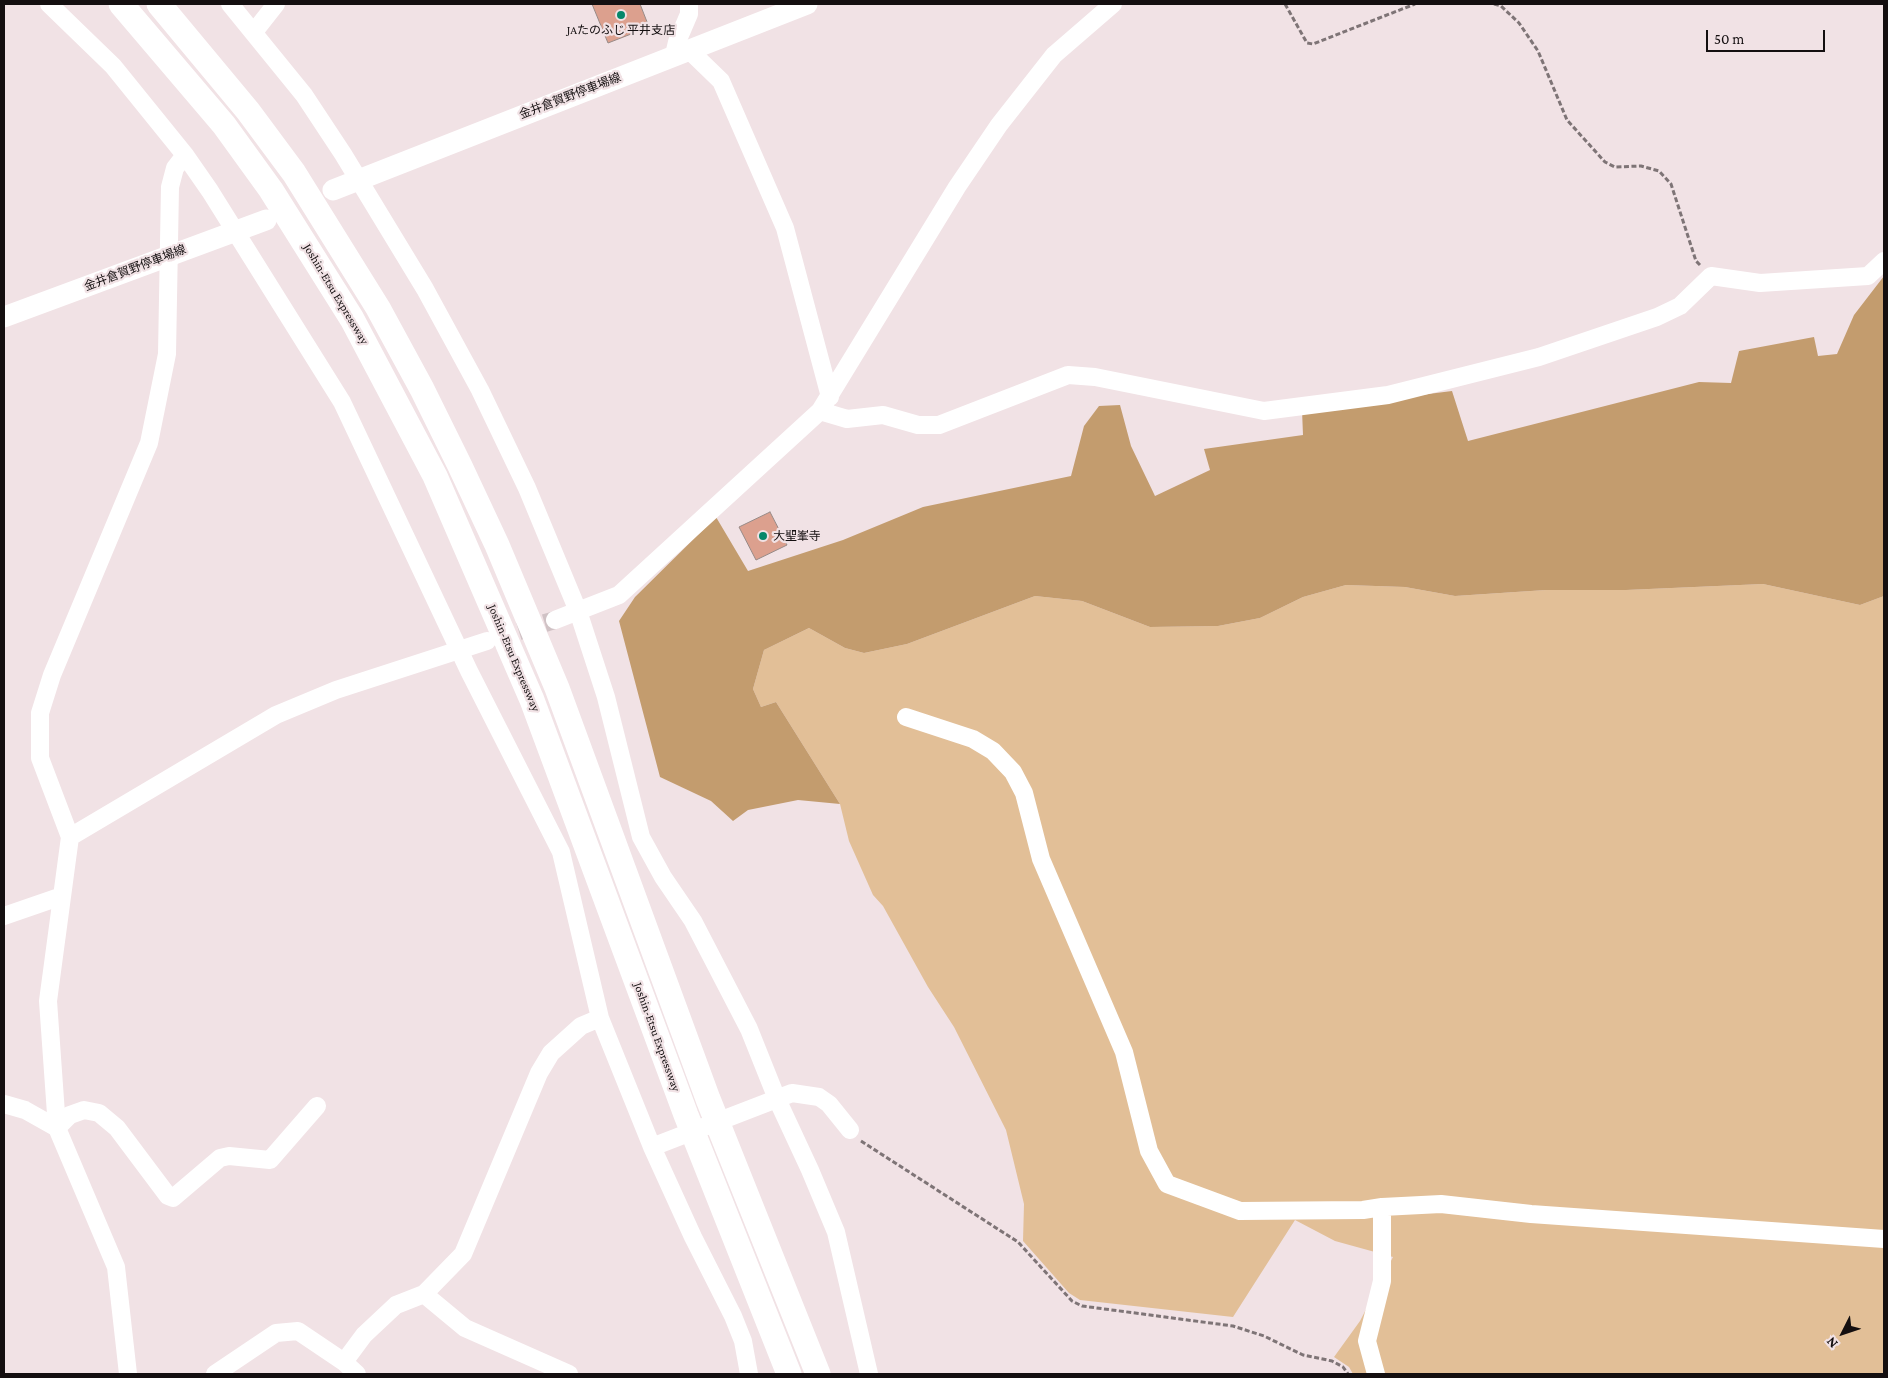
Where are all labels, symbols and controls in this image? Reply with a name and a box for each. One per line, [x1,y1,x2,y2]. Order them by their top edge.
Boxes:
marker: JAたのふじ 平井支店 [615,9,627,21]
scale bar [1708,20,1827,52]
place label: JAたのふじ 平井支店 [567,23,675,37]
text: 50 m [1714,31,1744,47]
street label: 金井倉賀野停車場線 [517,70,623,122]
street label: Joshin-Etsu Expressway [300,241,372,347]
street label: 金井倉賀野停車場線 [82,242,188,294]
place label: 大聖峯寺 [773,529,821,543]
marker: 大聖峯寺 [757,530,769,542]
street label: Joshin-Etsu Expressway [485,602,543,714]
street label: Joshin-Etsu Expressway [631,981,683,1093]
north arrow [1818,1308,1868,1358]
text: N [1823,1334,1841,1352]

